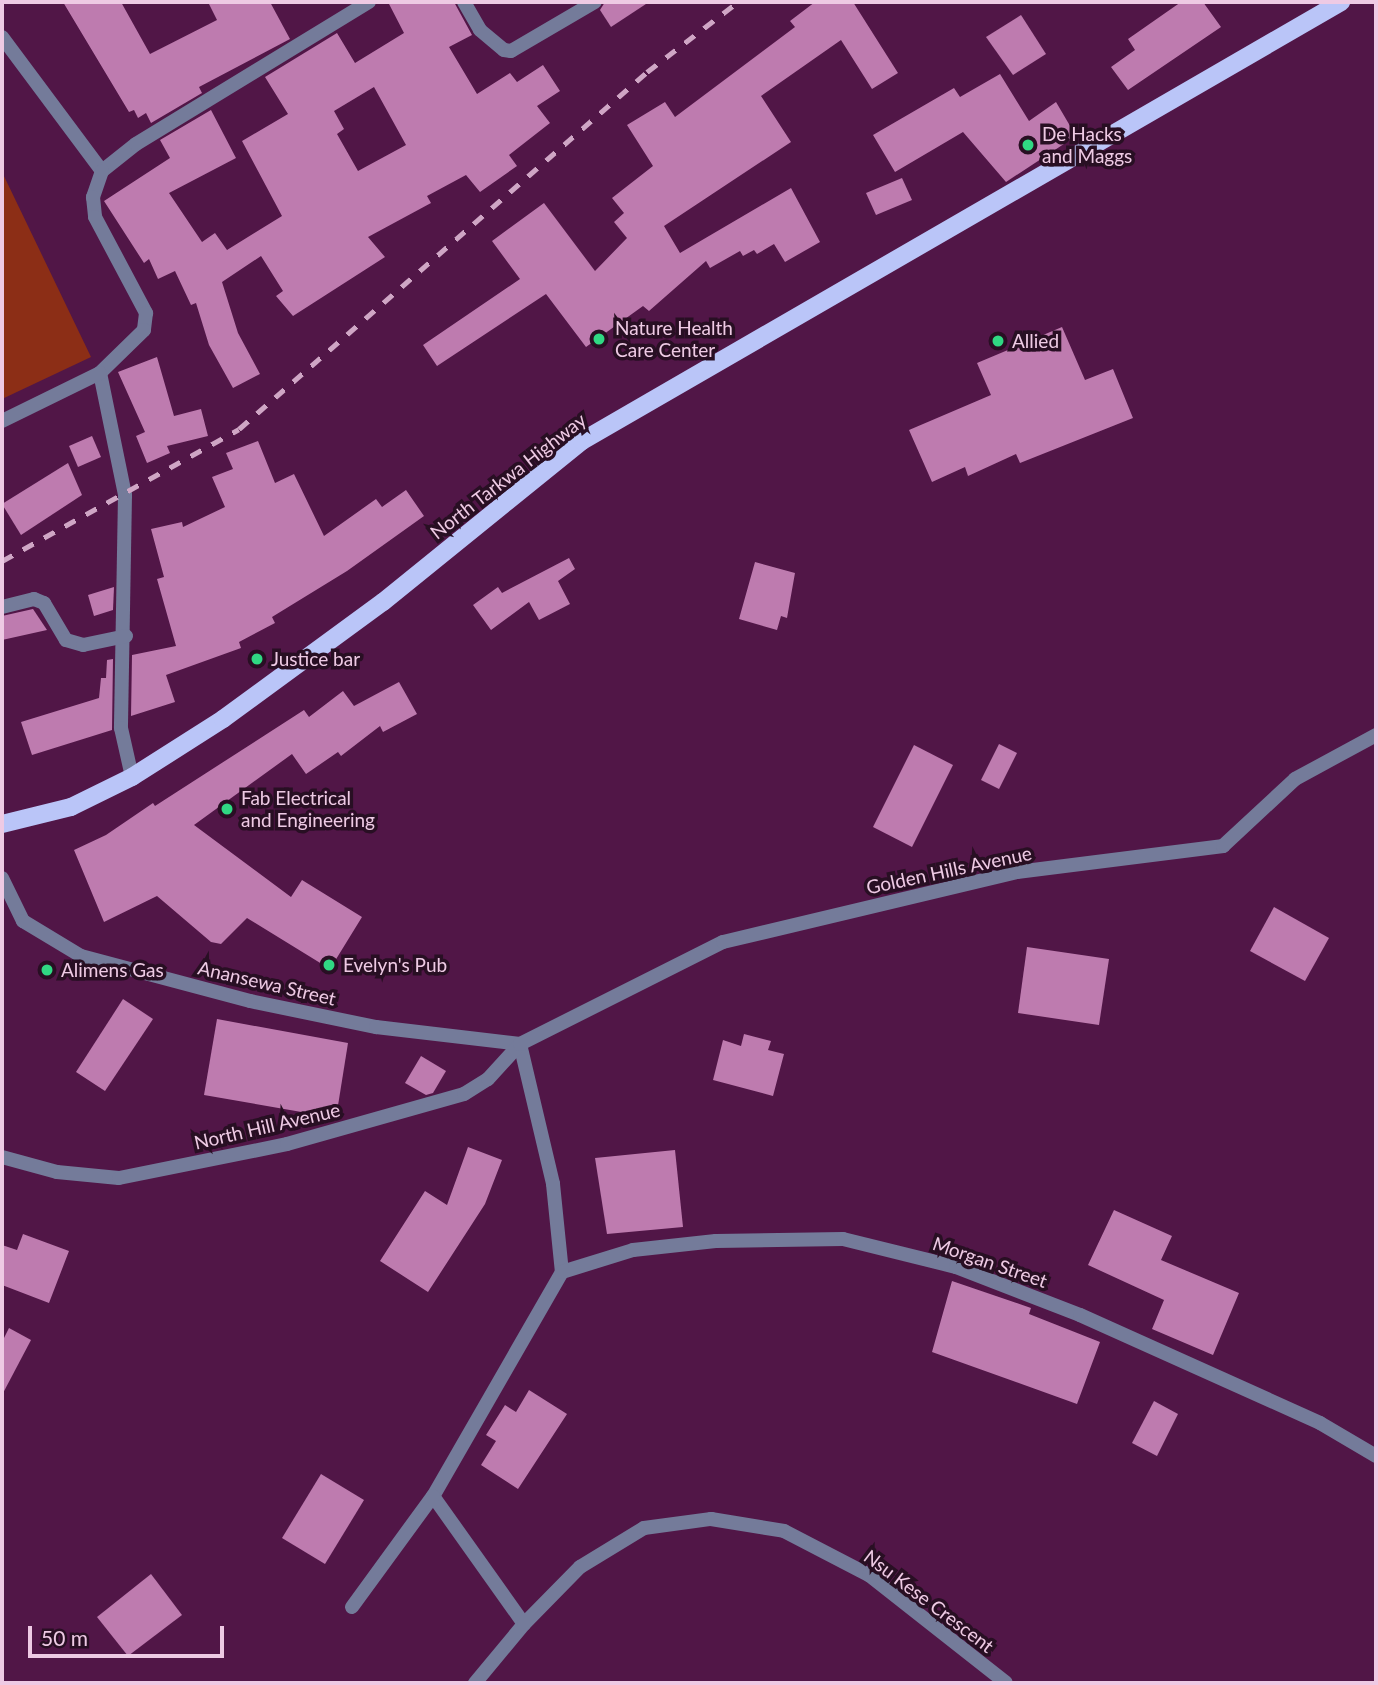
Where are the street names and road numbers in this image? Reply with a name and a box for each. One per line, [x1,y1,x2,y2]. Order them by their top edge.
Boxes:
street label: North Tarkwa Highway [426,408,590,544]
street label: Golden Hills Avenue [864,841,1034,899]
street label: Anansewa Street [196,956,338,1010]
street label: North Hill Avenue [191,1098,343,1154]
street label: Morgan Street [930,1232,1050,1292]
street label: Nsu Kese Crescent [860,1545,998,1657]

